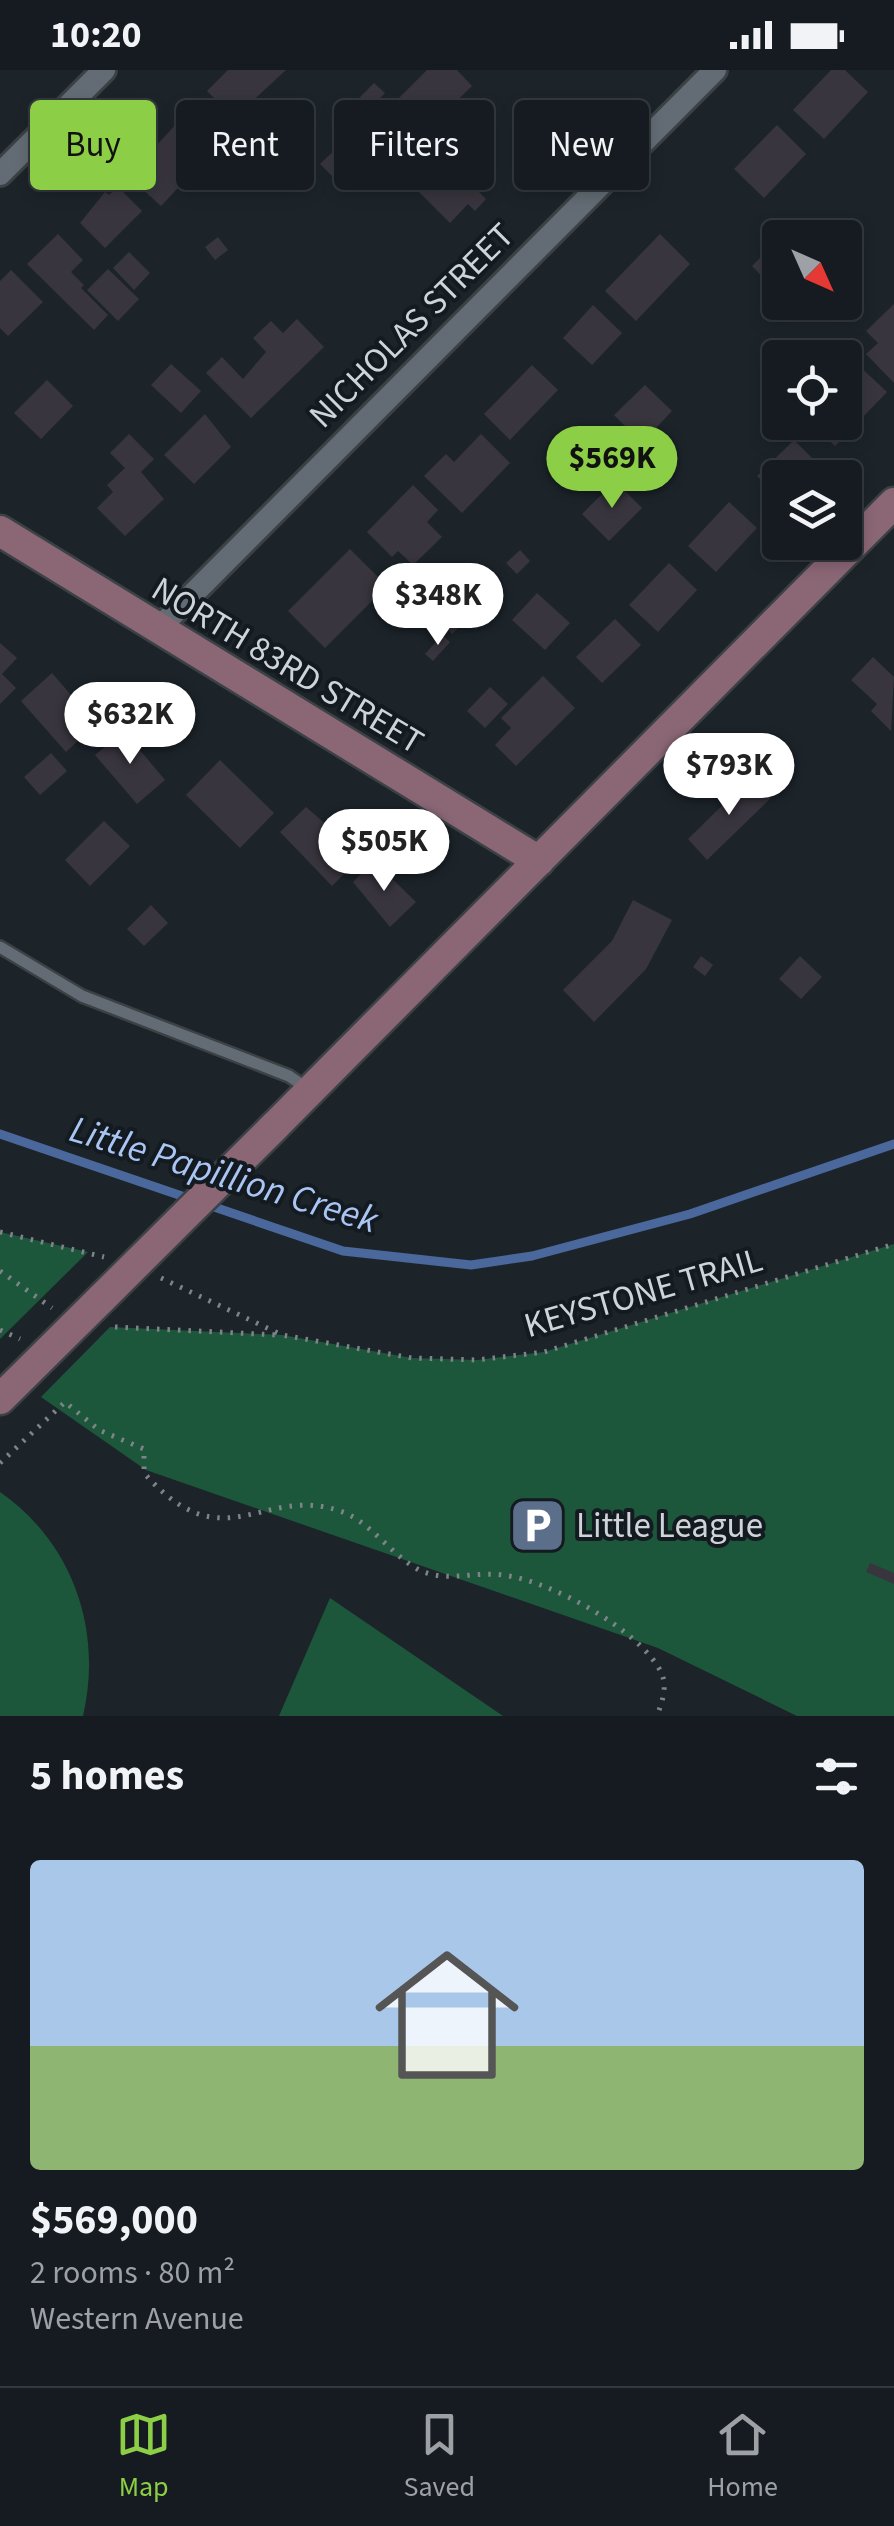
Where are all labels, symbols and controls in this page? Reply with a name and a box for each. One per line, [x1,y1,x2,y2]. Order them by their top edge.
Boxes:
text: 10:20 [50,8,142,62]
chip: Buy [30,100,156,190]
chip: Rent [176,100,314,190]
chip: Filters [334,100,494,190]
chip: New [514,100,649,190]
street label: NICHOLAS STREET [298,212,526,440]
north arrow [762,220,862,320]
map controls [762,220,862,560]
button: locate [762,340,862,440]
pin: $569K [542,426,682,511]
text: $569K [568,435,656,481]
button: layers [762,460,862,560]
pin: $348K [368,563,508,648]
street label: NORTH 83RD STREET [142,565,433,767]
text: $348K [394,572,482,618]
pin: $632K [60,682,200,767]
text: $632K [86,691,174,737]
pin: $793K [659,733,799,818]
text: $793K [685,742,773,788]
pin: $505K [314,809,454,894]
text: $505K [340,818,428,864]
water label: Little Papillion Creek [63,1102,385,1248]
street label: KEYSTONE TRAIL [518,1235,768,1351]
parking icon: Little League [507,1495,567,1555]
place label: Little League [576,1501,763,1551]
text: 5 homes [30,1746,184,1806]
icon: filters [809,1749,864,1804]
icon: home [357,1925,537,2105]
text: $569,000 [30,2190,198,2250]
text: 2 rooms · 80 m² [30,2250,235,2296]
text: Western Avenue [30,2296,244,2342]
tab: Map [116,2407,171,2507]
tab: Saved [403,2407,475,2507]
tab: Home [707,2407,778,2507]

